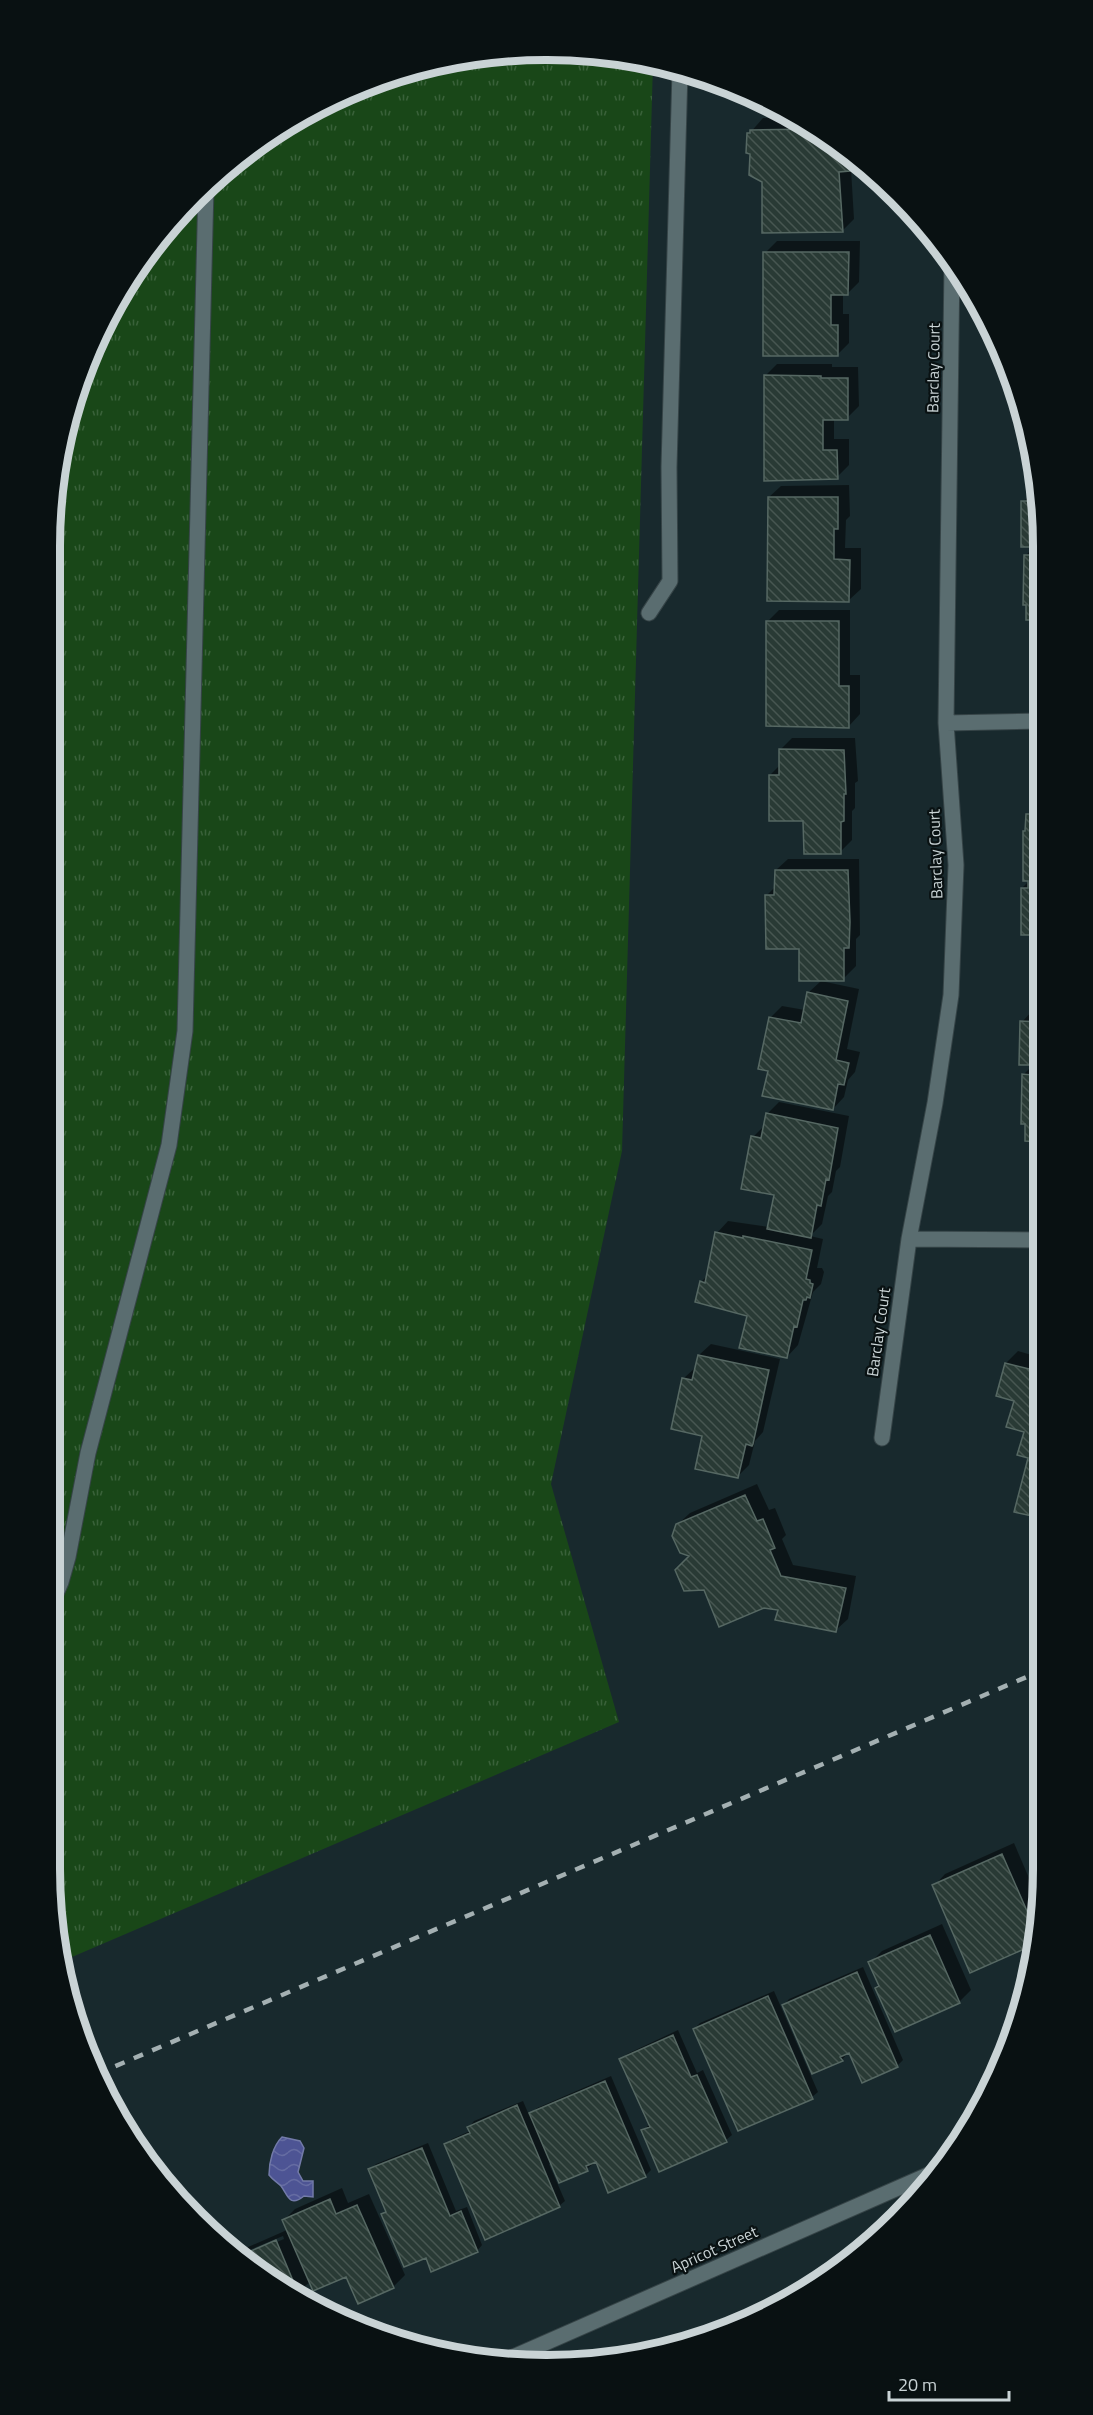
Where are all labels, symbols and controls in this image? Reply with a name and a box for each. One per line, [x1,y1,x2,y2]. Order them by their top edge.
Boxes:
street label: Barclay Court [920,323,946,413]
street label: Barclay Court [921,808,949,899]
street label: Barclay Court [860,1286,896,1378]
street label: Apricot Street [667,2219,762,2279]
scale bar [889,2364,1009,2402]
text: 20 m [898,2371,937,2398]

